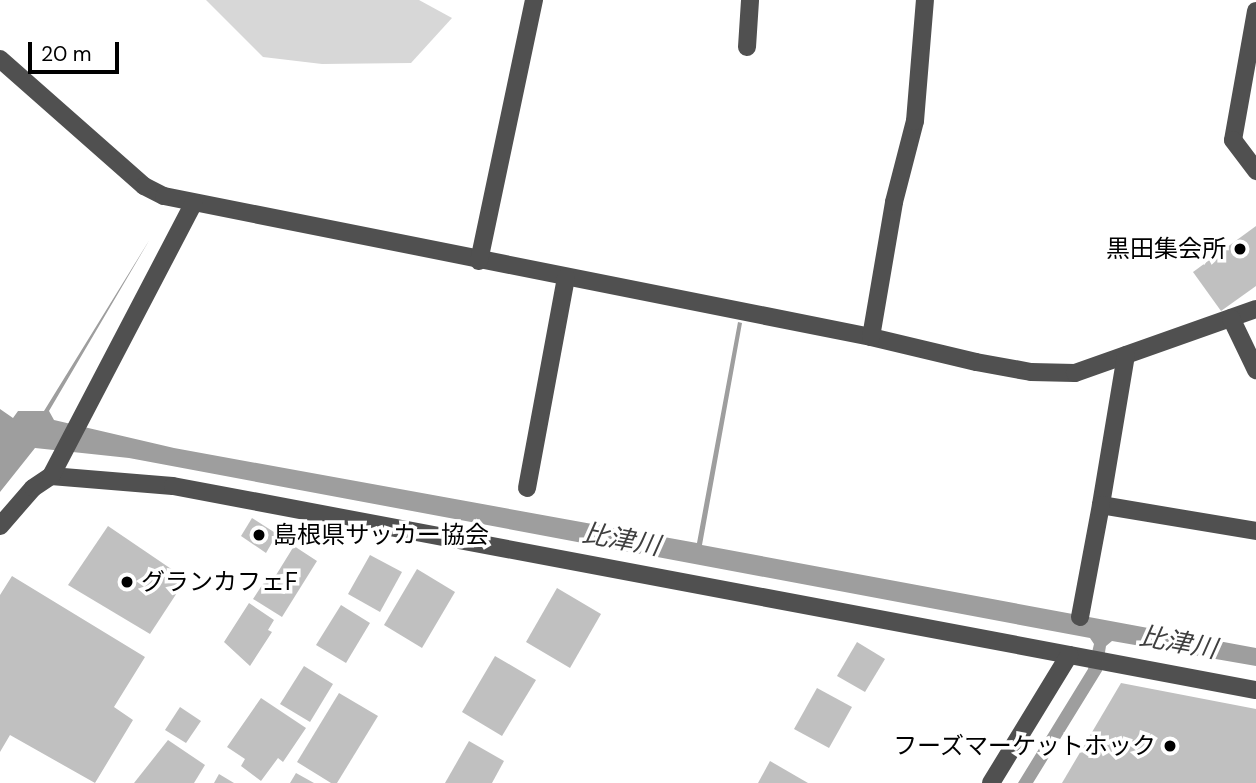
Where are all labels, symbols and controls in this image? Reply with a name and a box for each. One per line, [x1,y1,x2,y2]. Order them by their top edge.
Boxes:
scale bar [32,28,122,72]
text: 20 m [41,40,92,68]
place label: 黒田集会所 [1106,235,1226,263]
marker: 黒田集会所 [1232,241,1248,257]
water label: 比津川 [580,518,662,562]
place label: 島根県サッカー協会 [273,521,489,549]
marker: 島根県サッカー協会 [251,527,267,543]
place label: グランカフェF [141,568,298,596]
marker: グランカフェF [119,574,135,590]
water label: 比津川 [1137,621,1219,665]
place label: フーズマーケットホック [892,732,1156,760]
marker: フーズマーケットホック [1162,738,1178,754]

